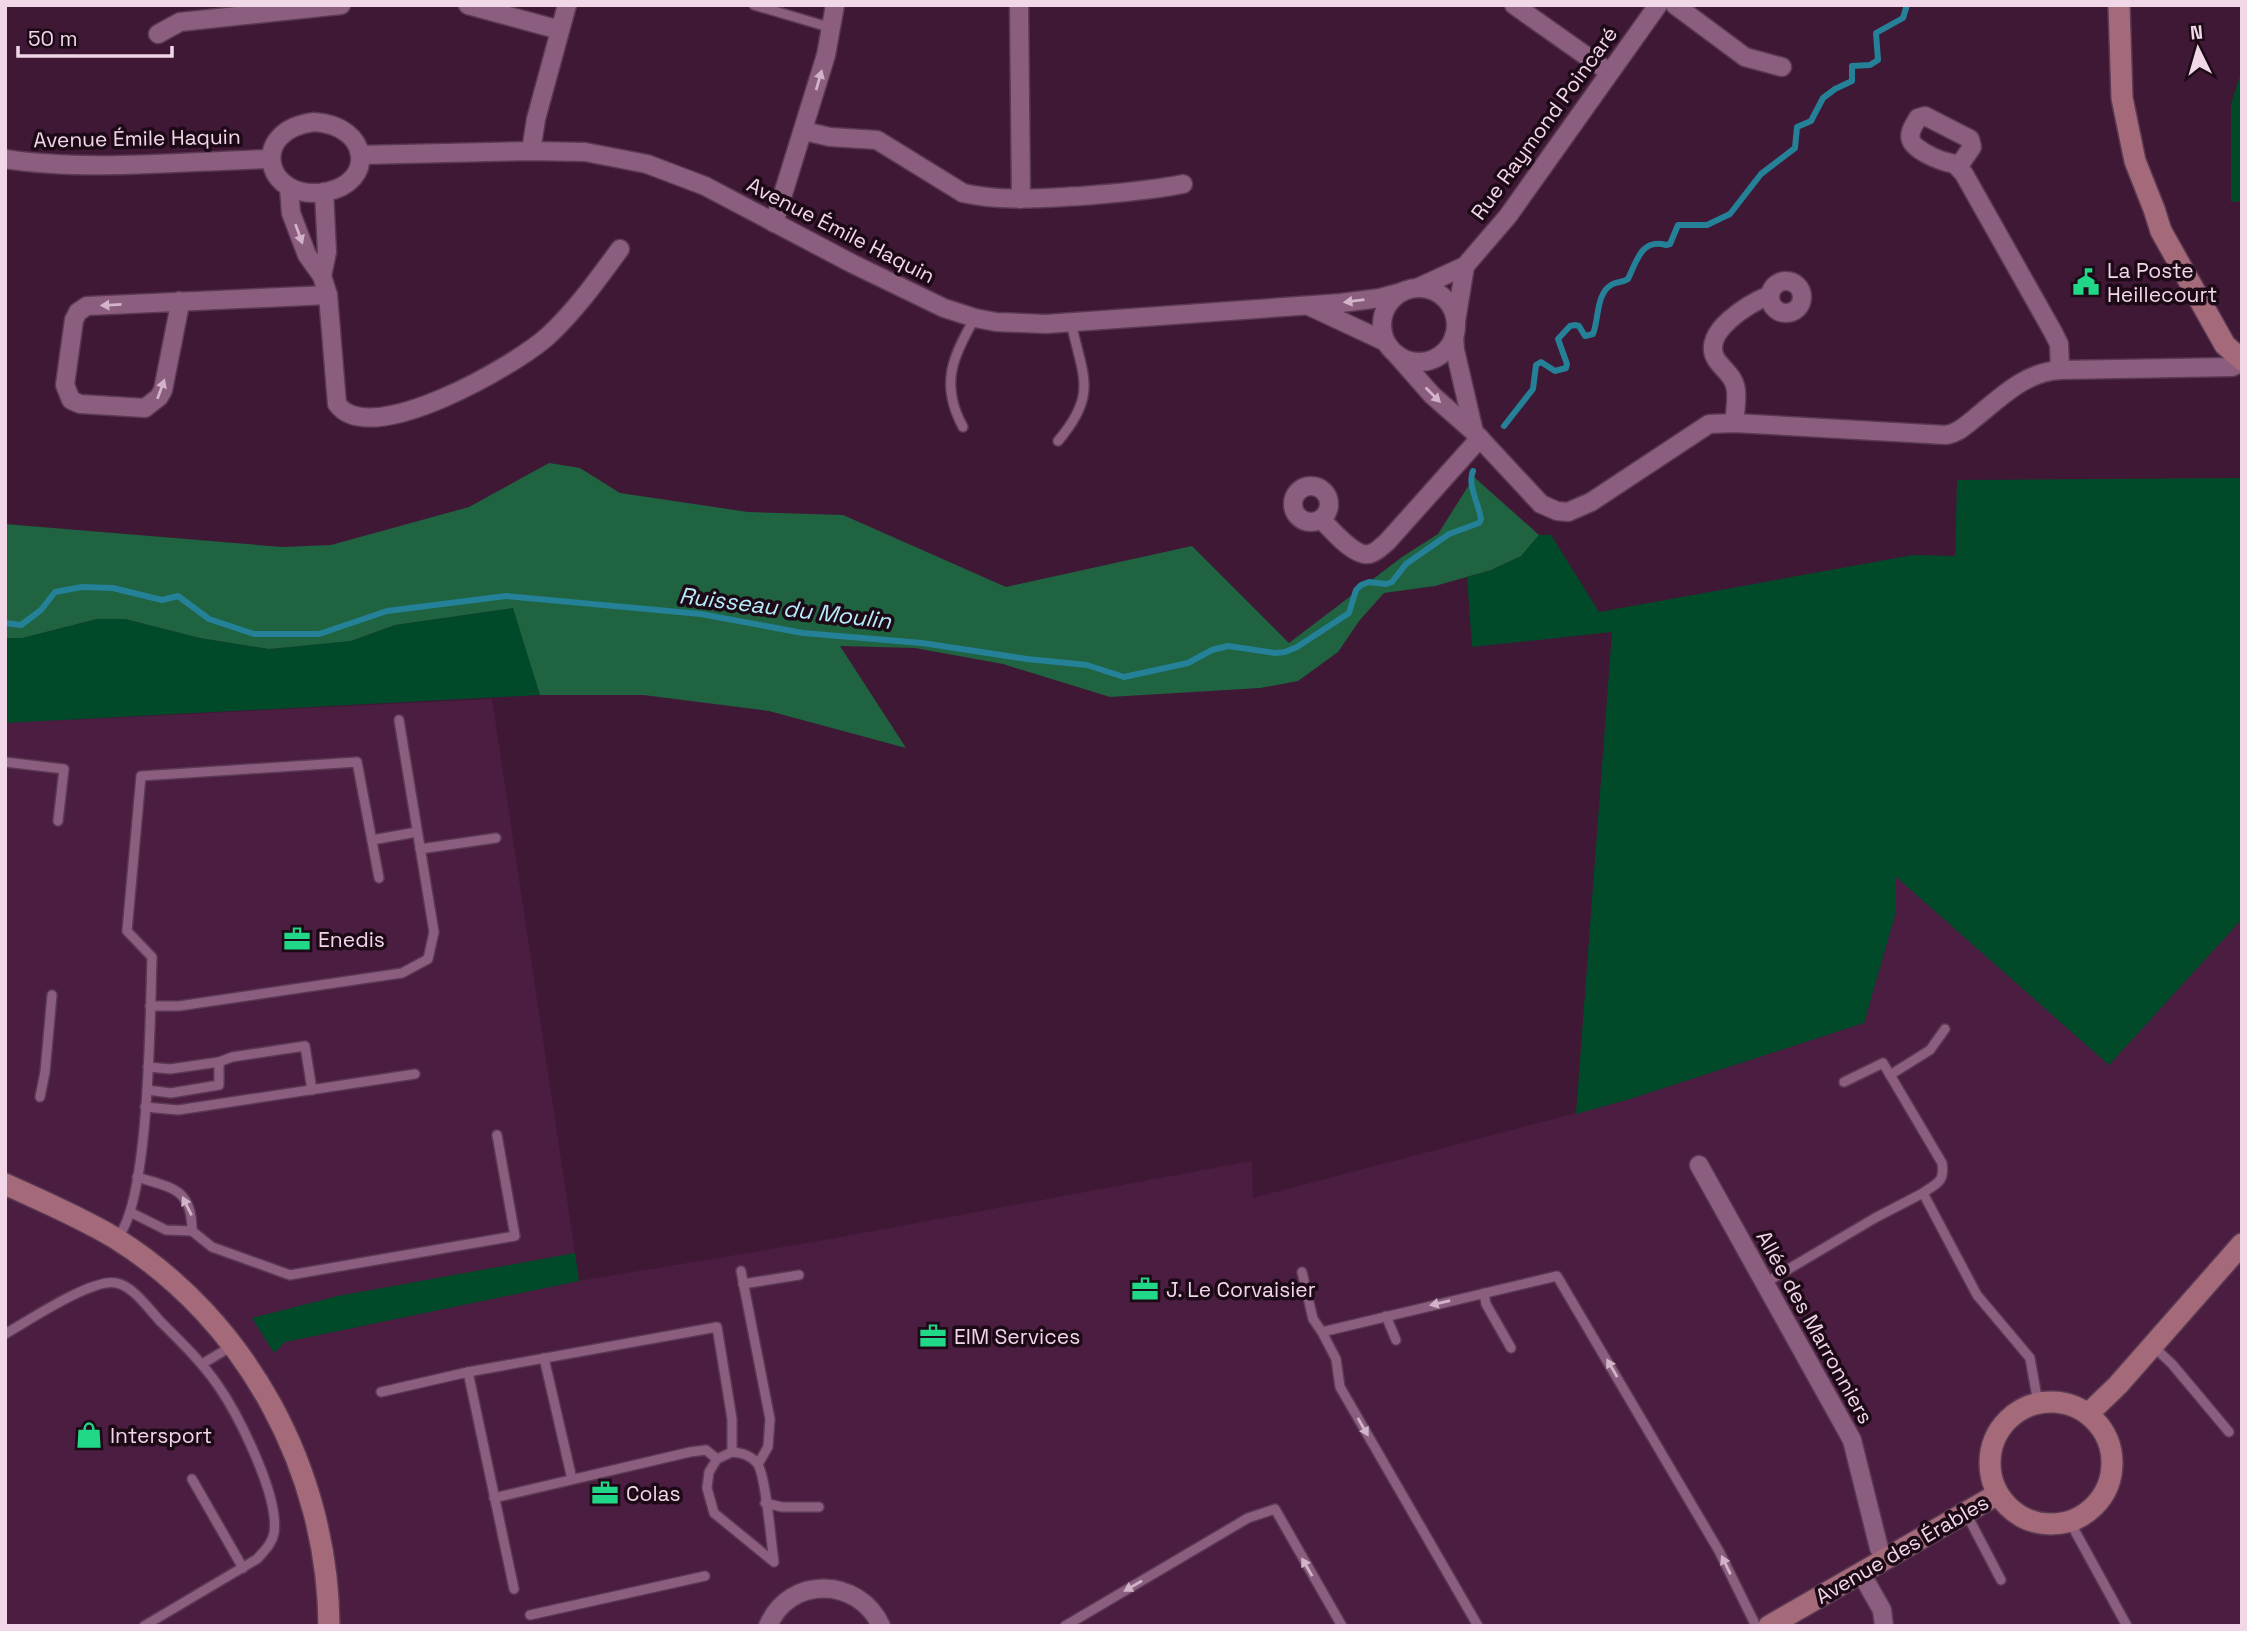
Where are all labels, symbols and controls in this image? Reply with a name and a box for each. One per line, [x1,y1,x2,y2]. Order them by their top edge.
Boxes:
scale bar [18,14,172,58]
north arrow [2163,14,2233,84]
text: N [2189,20,2204,46]
street label: Rue Raymond Poincaré [1465,21,1623,225]
text: 50 m [28,25,78,52]
one-way arrow [814,69,824,90]
street label: Avenue Émile Haquin [33,123,241,153]
street label: Avenue Émile Haquin [742,171,940,289]
one-way arrow [294,223,305,244]
place label: La Poste Heillecourt [2107,257,2217,308]
public building icon: La Poste Heillecourt [2071,267,2101,297]
one-way arrow [1343,296,1365,307]
one-way arrow [99,299,121,310]
one-way arrow [156,378,167,399]
one-way arrow [1425,387,1441,403]
water label: Ruisseau du Moulin [677,580,894,636]
office icon: Enedis [282,924,312,954]
place label: Enedis [318,926,385,953]
one-way arrow [181,1196,193,1216]
street label: Allée des Marronniers [1751,1226,1879,1428]
office icon: J. Le Corvaisier [1130,1274,1160,1304]
place label: J. Le Corvaisier [1166,1276,1316,1303]
one-way arrow [1429,1298,1451,1309]
office icon: EIM Services [918,1321,948,1351]
place label: EIM Services [954,1323,1080,1350]
one-way arrow [1606,1358,1618,1378]
one-way arrow [1357,1417,1369,1437]
shop icon: Intersport [74,1420,104,1450]
place label: Intersport [110,1422,212,1449]
office icon: Colas [590,1478,620,1508]
place label: Colas [626,1480,681,1507]
street label: Avenue des Érables [1811,1488,1993,1610]
one-way arrow [1720,1555,1731,1575]
one-way arrow [1301,1557,1313,1576]
one-way arrow [1123,1580,1143,1592]

